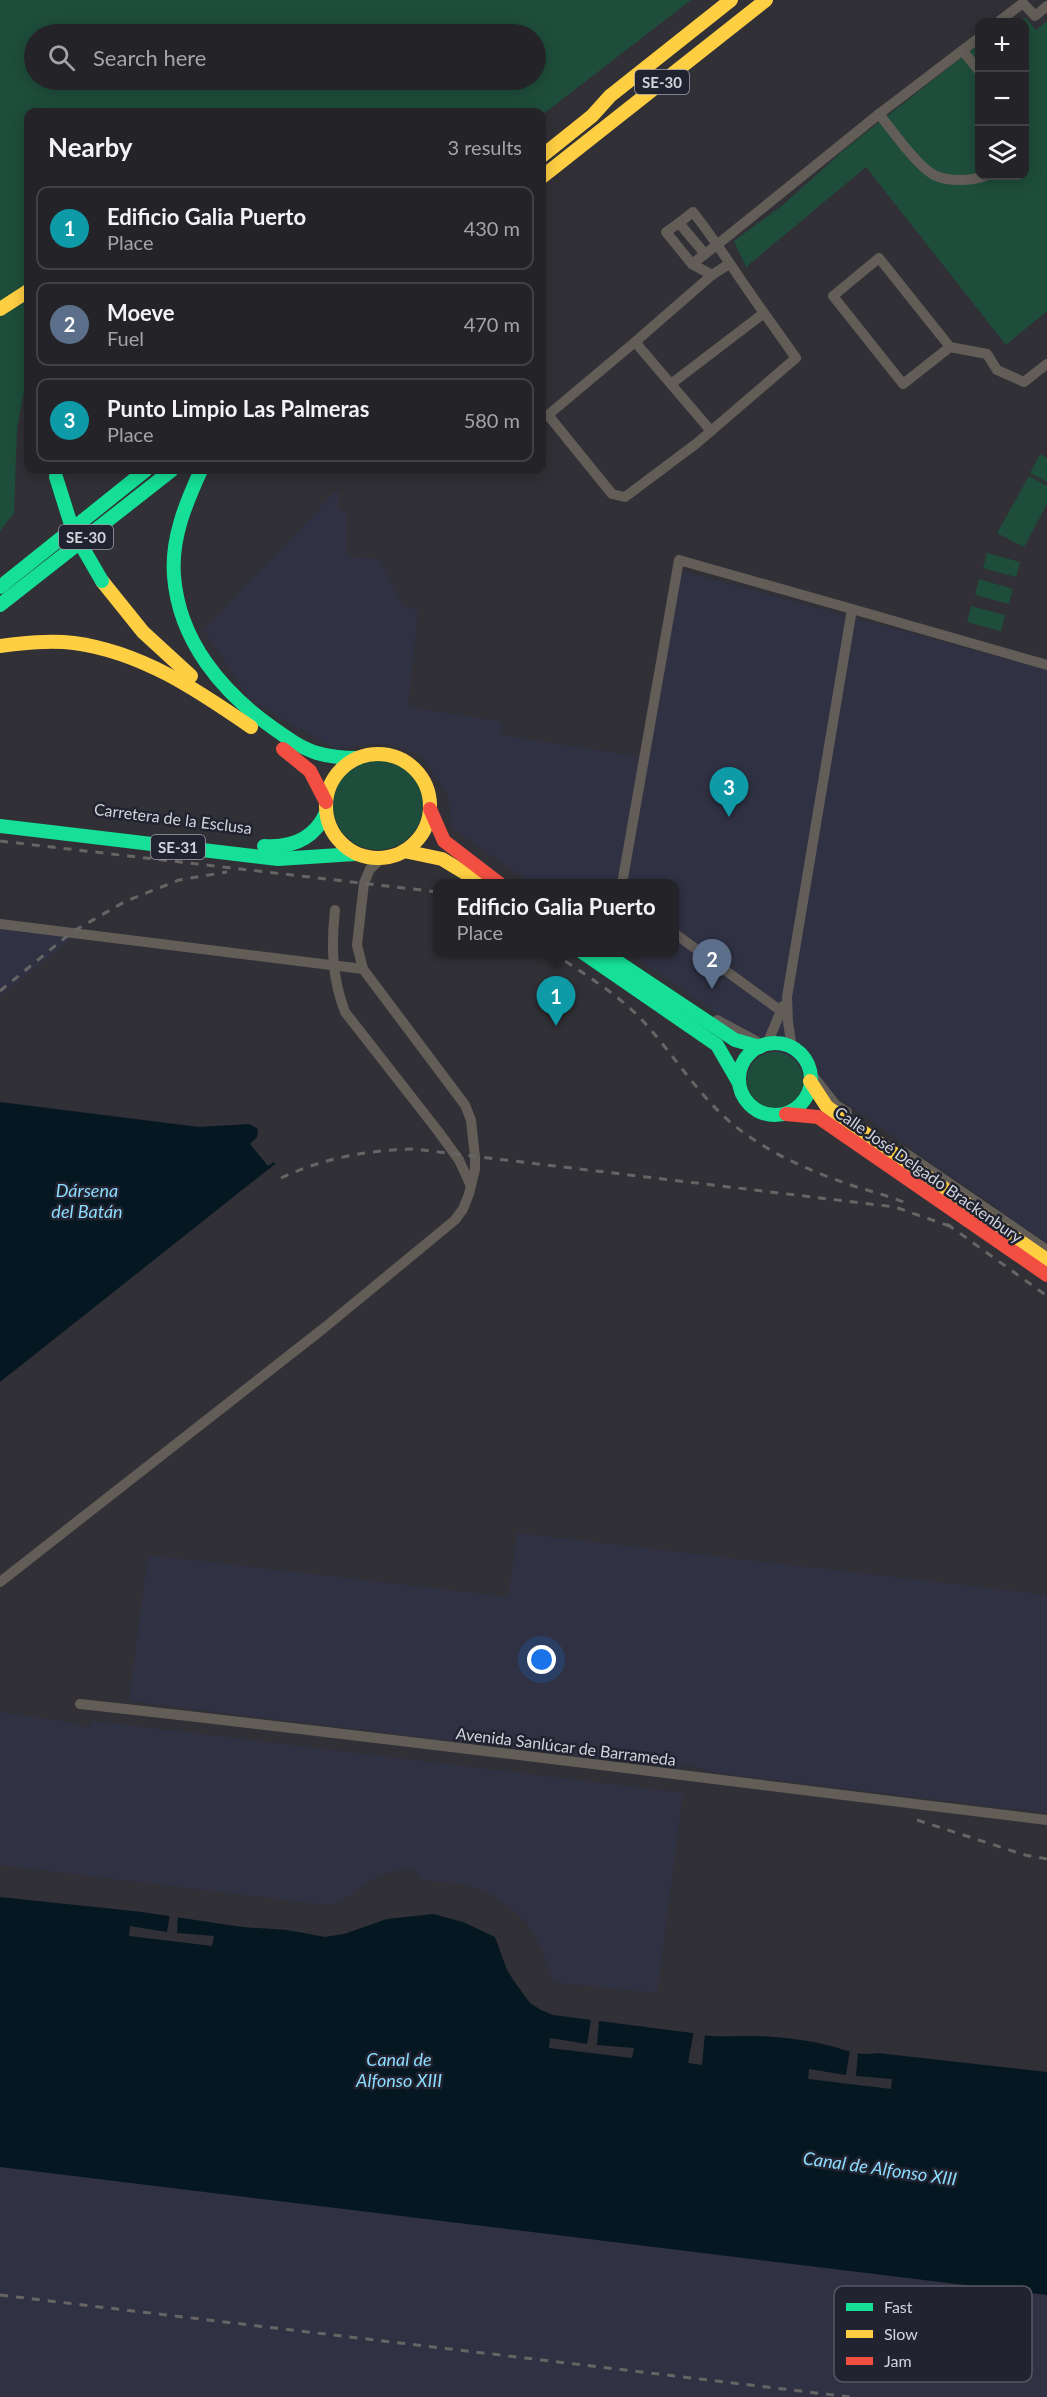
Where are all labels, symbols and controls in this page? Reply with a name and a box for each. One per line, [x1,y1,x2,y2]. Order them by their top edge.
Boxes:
map controls [975,18,1029,180]
button: + [975,18,1029,72]
search box [24,24,546,90]
icon: search [45,41,78,74]
text: Search here [93,44,206,71]
road number: SE-30 [635,70,689,94]
button: − [975,72,1029,126]
button: layers [975,126,1029,180]
text: Nearby [48,131,133,163]
text: 3 results [447,135,522,159]
text: Edificio Galia Puerto [107,203,306,230]
text: 1 [64,216,75,240]
text: 430 m [464,216,520,240]
text: Place [107,230,154,254]
text: Moeve [107,299,175,326]
text: 2 [64,312,75,336]
text: 470 m [464,312,520,336]
text: Fuel [107,326,144,350]
text: Punto Limpio Las Palmeras [107,395,369,422]
text: 3 [64,408,75,432]
text: 580 m [464,408,520,432]
text: Place [107,422,154,446]
road number: SE-30 [59,525,113,549]
pin: 3 [710,768,748,817]
street label: Carretera de la Esclusa [93,799,253,837]
road number: SE-31 [151,835,205,859]
popup [433,879,679,957]
text: Edificio Galia Puerto [456,893,656,920]
text: Place [456,920,503,944]
pin: 2 [692,940,732,989]
pin: 1 [536,976,576,1026]
street label: Calle José Delgado Brackenbury [832,1102,1027,1247]
water label: Dársena del Batán [51,1179,123,1222]
your location [527,1645,556,1674]
street label: Avenida Sanlúcar de Barrameda [455,1723,677,1769]
water label: Canal de Alfonso XIII [355,2048,442,2091]
water label: Canal de Alfonso XIII [802,2146,958,2190]
legend [834,2286,1032,2382]
text: Fast [884,2297,913,2316]
text: Slow [884,2324,918,2343]
text: Jam [884,2351,912,2370]

